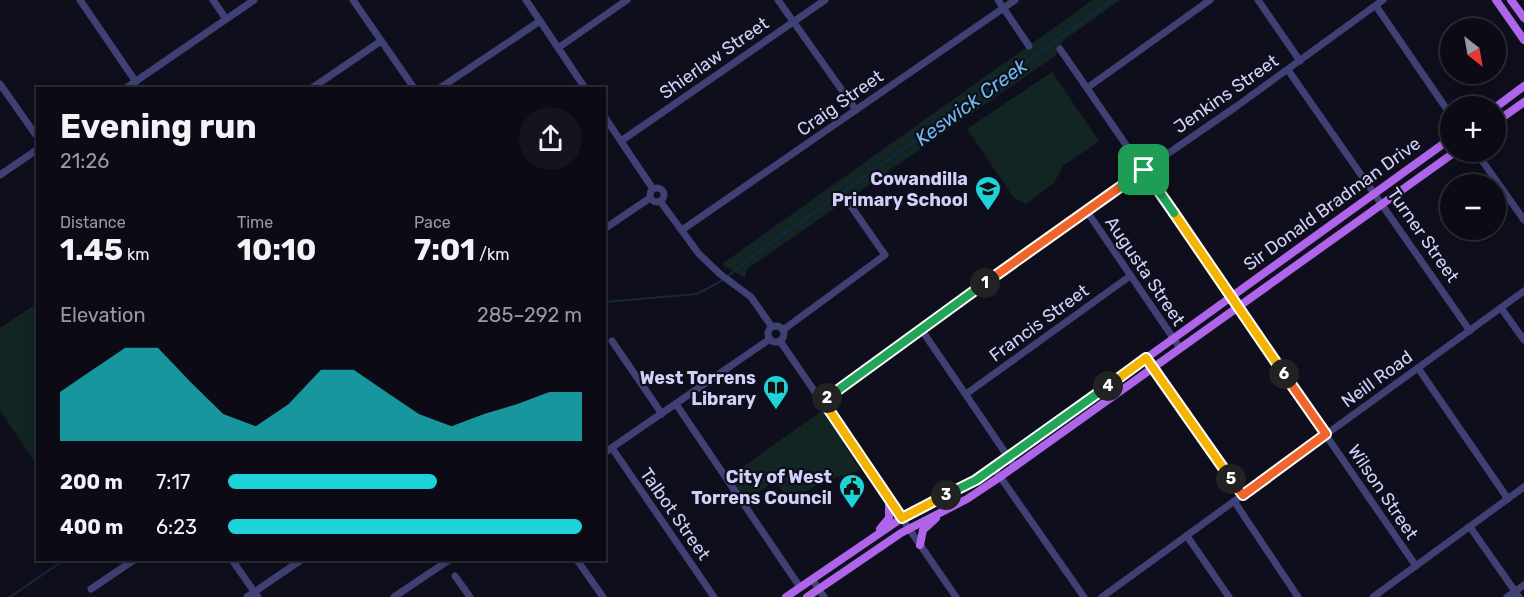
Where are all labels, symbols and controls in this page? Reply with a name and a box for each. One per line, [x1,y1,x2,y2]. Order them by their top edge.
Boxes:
street label: Shierlaw Street [655,12,773,104]
north arrow [1440,18,1506,84]
map controls [1440,18,1506,240]
street label: Jenkins Street [1169,50,1283,138]
water label: Keswick Creek [910,53,1032,151]
street label: Craig Street [793,65,887,141]
button: + [1440,96,1506,162]
text: Evening run [60,107,257,146]
button: share [519,107,582,170]
street label: Sir Donald Bradman Drive [1239,132,1425,276]
pin [1118,144,1169,195]
text: 21:26 [60,149,109,173]
icon: arrive [1127,153,1160,186]
place label: Cowandilla Primary School [832,168,968,211]
school or university icon: Cowandilla Primary School [973,174,1003,212]
button: − [1440,174,1506,240]
street label: Turner Street [1382,183,1464,287]
street label: Augusta Street [1100,212,1190,330]
text: Distance [60,213,126,232]
text: Time [237,213,273,232]
text: Pace [414,213,451,232]
text: 1.45 [60,232,123,268]
text: 10:10 [237,232,316,268]
text: 7:01 [414,232,475,268]
text: km [123,245,150,264]
text: /km [475,245,509,264]
pin: 1 [970,268,1000,298]
text: 1 [981,273,989,292]
street label: Francis Street [985,280,1093,366]
text: Elevation [60,303,146,327]
text: 285–292 m [477,303,582,327]
street label: Neill Road [1337,346,1417,412]
pin: 6 [1269,359,1299,389]
text: 6 [1279,364,1289,383]
place label: West Torrens Library [640,367,756,410]
pin: 4 [1093,371,1123,401]
library icon: West Torrens Library [761,373,791,411]
text: 4 [1103,376,1113,395]
pin: 2 [812,383,842,413]
text: 2 [822,388,832,407]
street label: Wilson Street [1343,440,1423,544]
street label: Talbot Street [635,464,715,564]
pin: 5 [1216,464,1246,494]
place label: City of West Torrens Council [691,466,832,509]
text: 5 [1226,469,1236,488]
text: 200 m [60,470,123,494]
text: 7:17 [156,470,190,494]
public building icon: City of West Torrens Council [837,472,867,510]
pin: 3 [931,480,961,510]
text: 3 [941,485,951,504]
text: 400 m [60,515,123,539]
text: 6:23 [156,515,197,539]

